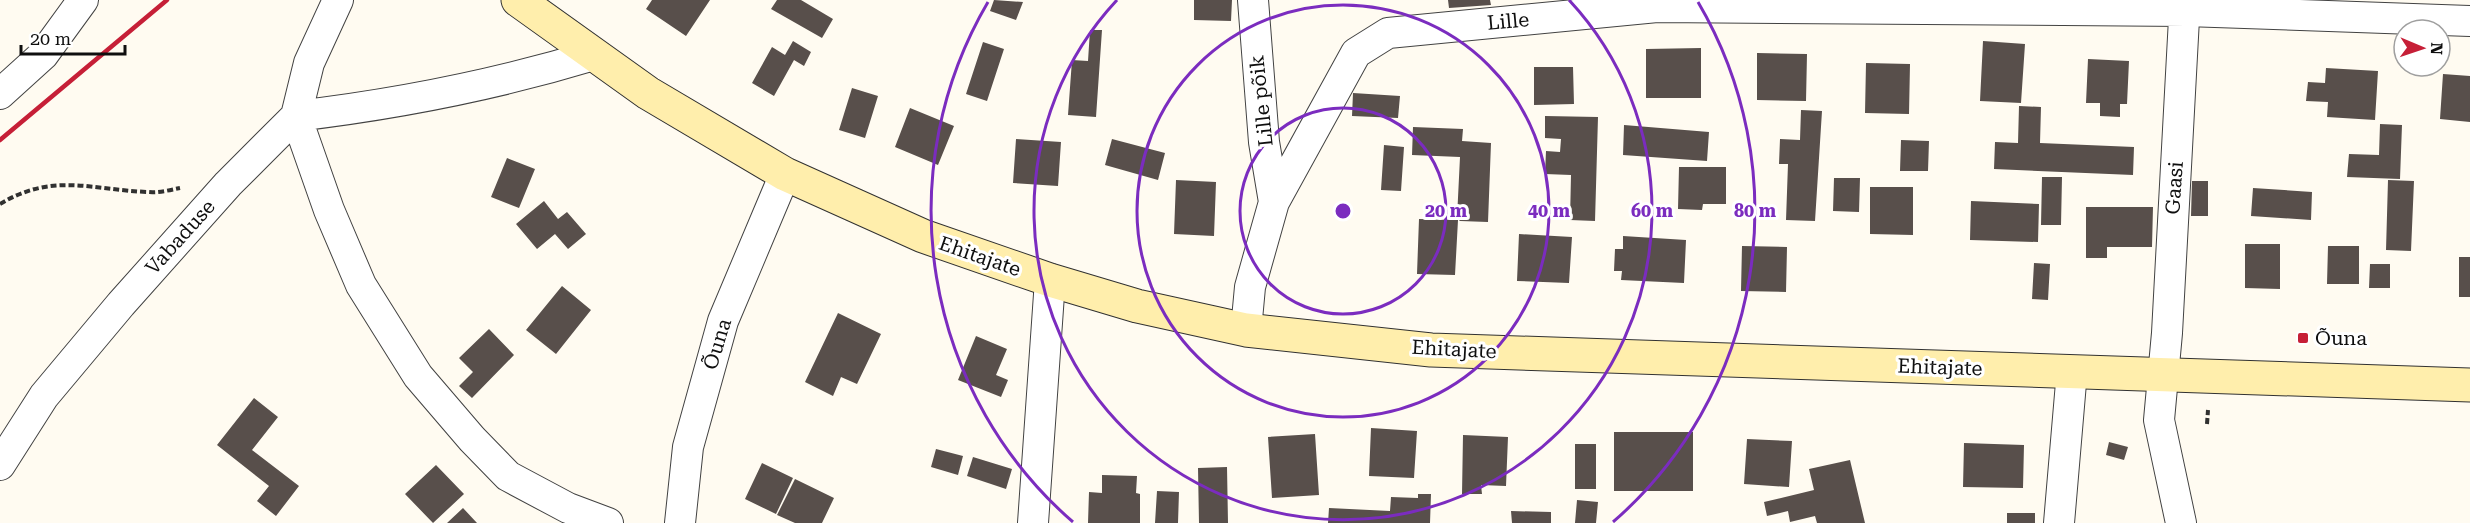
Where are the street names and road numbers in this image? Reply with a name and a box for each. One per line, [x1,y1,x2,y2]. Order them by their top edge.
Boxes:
street label: Lille [1486,7,1530,35]
street label: Lille põik [1244,54,1278,148]
street label: Gaasi [2160,161,2188,215]
street label: Vabaduse [140,195,220,279]
street label: Ehitajate [936,231,1024,281]
street label: Õuna [698,315,736,372]
street label: Ehitajate [1411,335,1497,363]
street label: Ehitajate [1897,354,1983,380]

